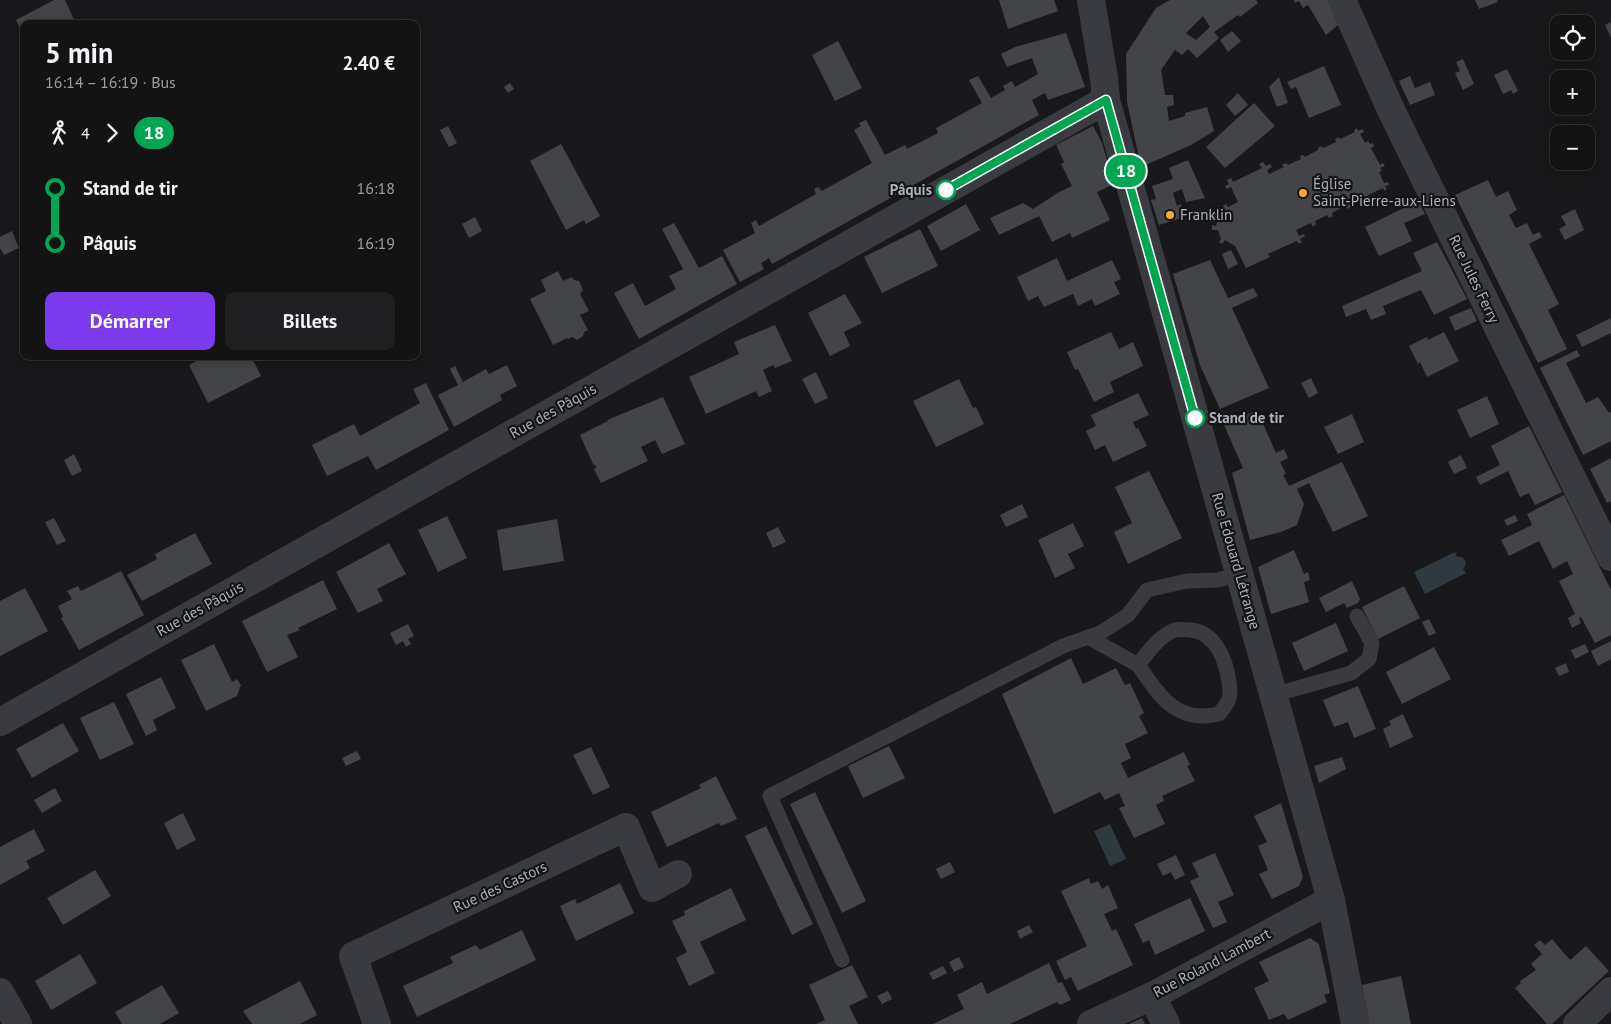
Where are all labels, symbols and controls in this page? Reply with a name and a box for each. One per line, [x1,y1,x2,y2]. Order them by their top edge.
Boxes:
map controls [1550,15,1595,170]
button: locate [1550,15,1595,60]
text: 5 min [45,34,113,71]
text: 2.40 € [342,51,395,75]
button: + [1550,70,1595,115]
text: 16:14 – 16:19 · Bus [45,72,176,92]
icon: walk [45,119,73,147]
icon: forward [98,119,126,147]
text: 18 [144,121,164,144]
text: 4 [81,123,90,143]
button: − [1550,125,1595,170]
line badge: 18 [1104,155,1148,187]
text: 18 [1116,159,1136,182]
place label: Église Saint-Pierre-aux-Liens [1313,174,1456,210]
text: Stand de tir [83,176,178,200]
text: 16:18 [357,178,395,198]
place label: Pâquis [890,180,932,199]
marker: Pâquis [936,180,956,200]
marker: Église Saint-Pierre-aux-Liens [1297,187,1309,199]
place label: Franklin [1180,205,1232,224]
marker: Franklin [1164,209,1176,221]
text: Pâquis [83,231,137,255]
street label: Rue Jules Ferry [1445,232,1504,326]
text: 16:19 [357,233,395,253]
button: Démarrer [45,292,215,350]
button: Billets [225,292,395,350]
street label: Rue des Pâquis [506,379,599,442]
marker: Stand de tir [1185,408,1205,428]
place label: Stand de tir [1209,408,1284,427]
street label: Rue Edouard Létrange [1208,490,1265,631]
street label: Rue des Pâquis [153,577,246,640]
street label: Rue des Castors [450,857,550,916]
street label: Rue Roland Lambert [1150,924,1274,1002]

